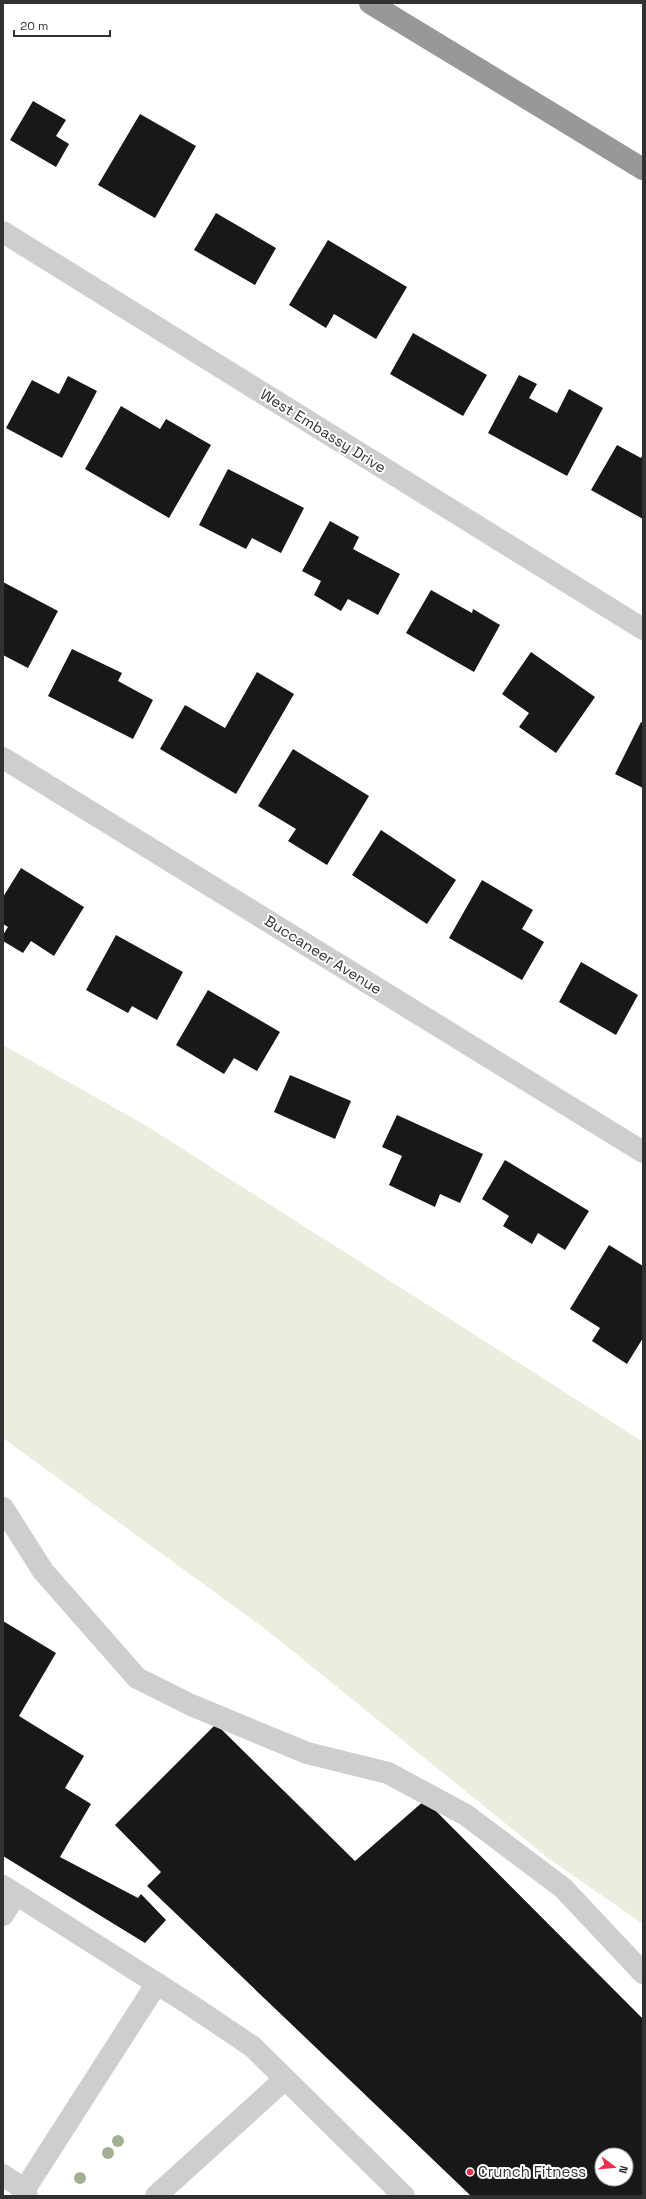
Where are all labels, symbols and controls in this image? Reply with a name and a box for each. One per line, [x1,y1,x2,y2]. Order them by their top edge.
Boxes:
scale bar [14,12,110,38]
text: 20 m [20,18,48,34]
street label: West Embassy Drive [257,384,390,477]
street label: Buccaneer Avenue [261,911,386,998]
north arrow [594,2147,634,2187]
place label: Crunch Fitness [478,2162,586,2181]
text: N [616,2164,631,2175]
marker: Crunch Fitness [465,2167,475,2177]

